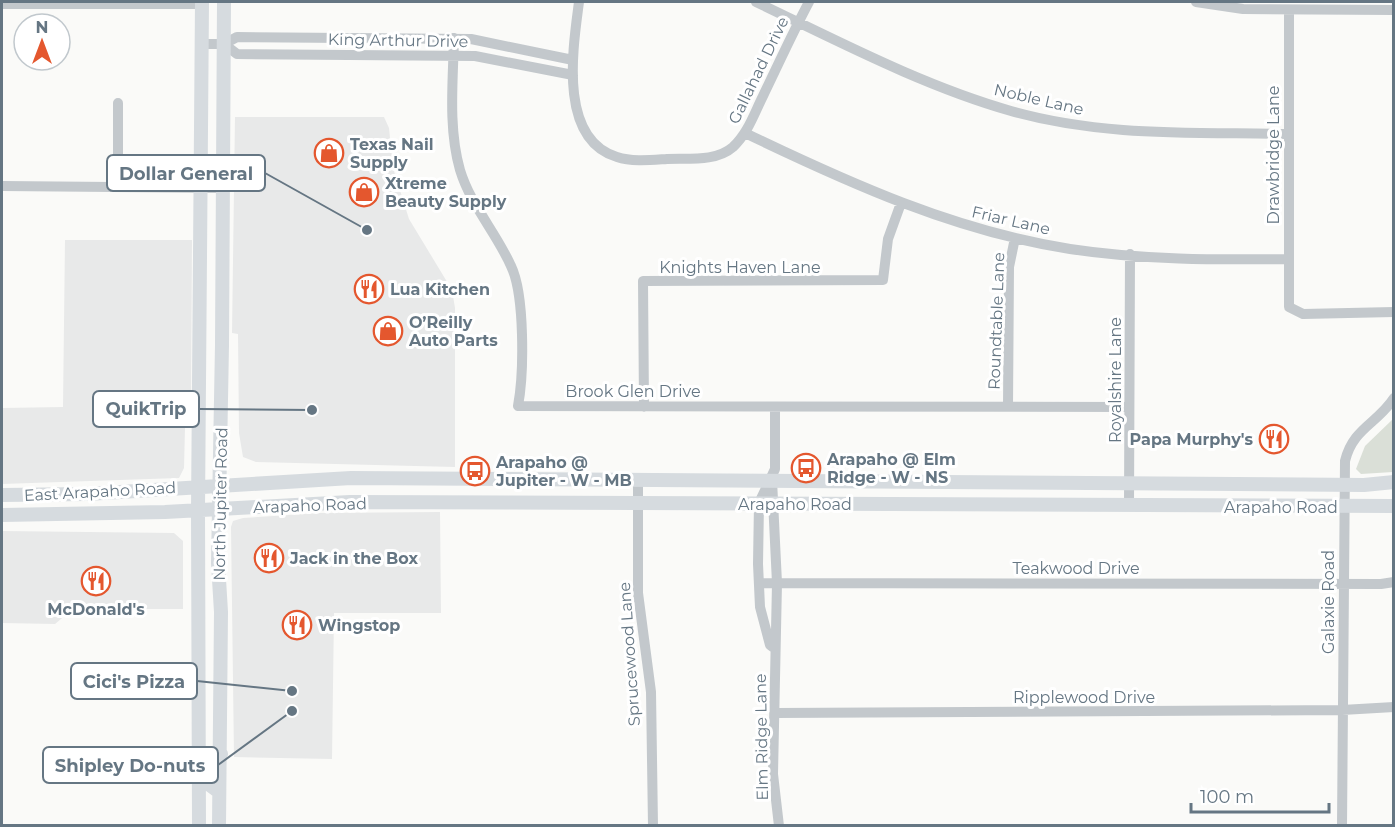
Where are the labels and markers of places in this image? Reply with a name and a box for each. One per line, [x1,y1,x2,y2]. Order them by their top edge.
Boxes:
place label: Texas Nail Supply [350,135,434,172]
shop icon: Texas Nail Supply [313,137,345,169]
callout: Dollar General [107,155,265,191]
place label: Xtreme Beauty Supply [385,174,507,211]
shop icon: Xtreme Beauty Supply [348,176,380,208]
restaurant icon: Lua Kitchen [353,273,385,305]
place label: Lua Kitchen [390,280,490,299]
place label: O’Reilly Auto Parts [408,313,498,350]
shop icon: O’Reilly Auto Parts [372,315,404,347]
callout: QuikTrip [93,391,199,427]
restaurant icon: Papa Murphy's [1258,423,1290,455]
place label: Papa Murphy's [1130,430,1253,449]
place label: Arapaho @ Elm Ridge - W - NS [826,450,956,487]
bus stop icon: Arapaho @ Elm Ridge - W - NS [790,452,822,484]
place label: Arapaho @ Jupiter - W - MB [495,453,632,490]
bus stop icon: Arapaho @ Jupiter - W - MB [459,455,491,487]
restaurant icon: Jack in the Box [253,542,285,574]
place label: Jack in the Box [289,549,419,568]
restaurant icon: McDonald's [80,565,112,597]
place label: McDonald's [47,600,145,619]
restaurant icon: Wingstop [281,609,313,641]
place label: Wingstop [318,616,400,635]
callout: Cici's Pizza [71,663,197,699]
callout: Shipley Do-nuts [43,747,218,783]

